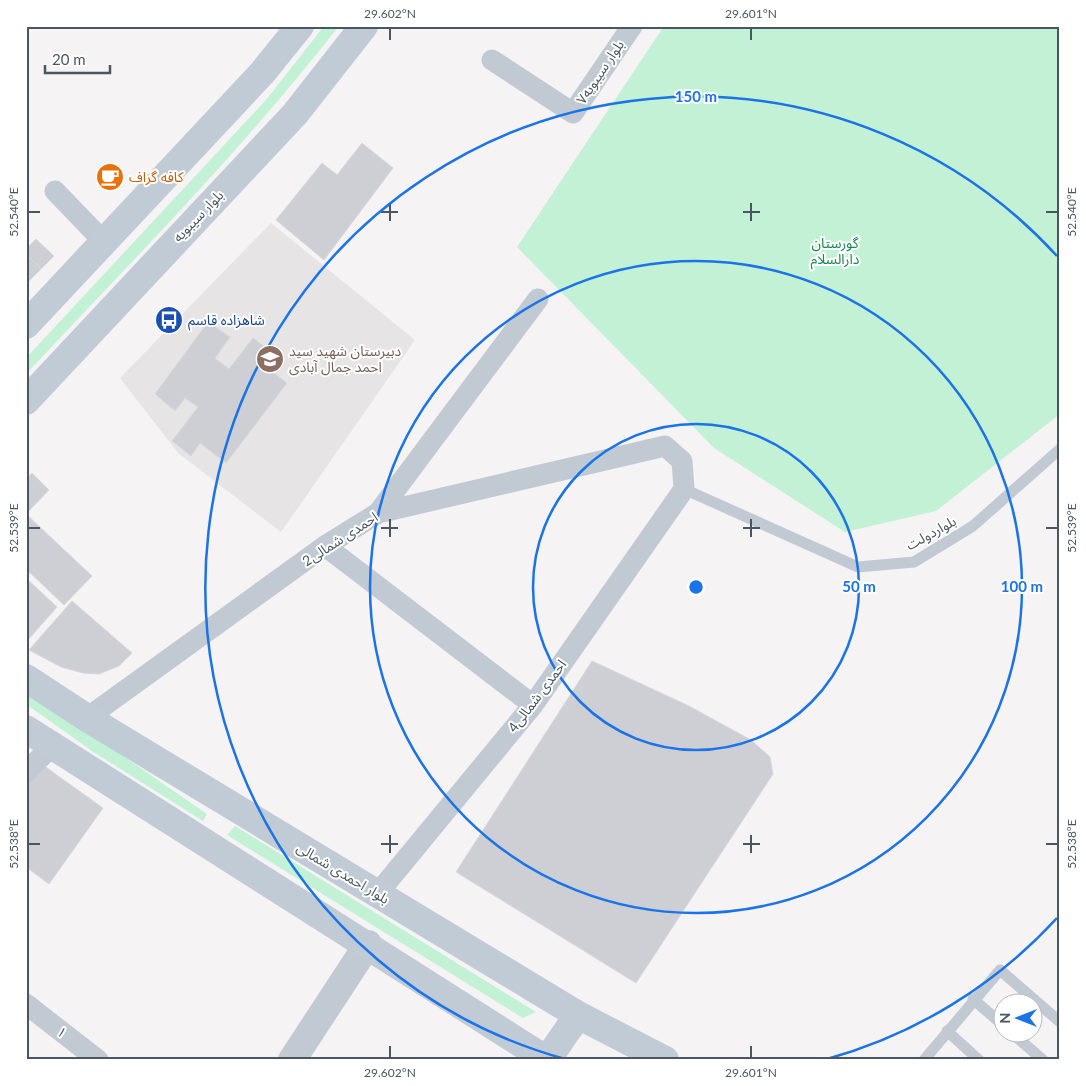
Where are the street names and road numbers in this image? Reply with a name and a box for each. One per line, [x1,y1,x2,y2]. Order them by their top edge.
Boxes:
street label: بلوار سیبویه۷ [572,36,628,107]
street label: بلوار سیبویه [169,186,227,246]
street label: 2احمدی شمالی [299,508,381,570]
street label: بلواردولت [903,512,959,554]
street label: 4احمدی شمالی [504,656,570,736]
street label: بلوار احمدی شمالی [293,838,393,908]
street label: ۱ [54,1022,71,1041]

